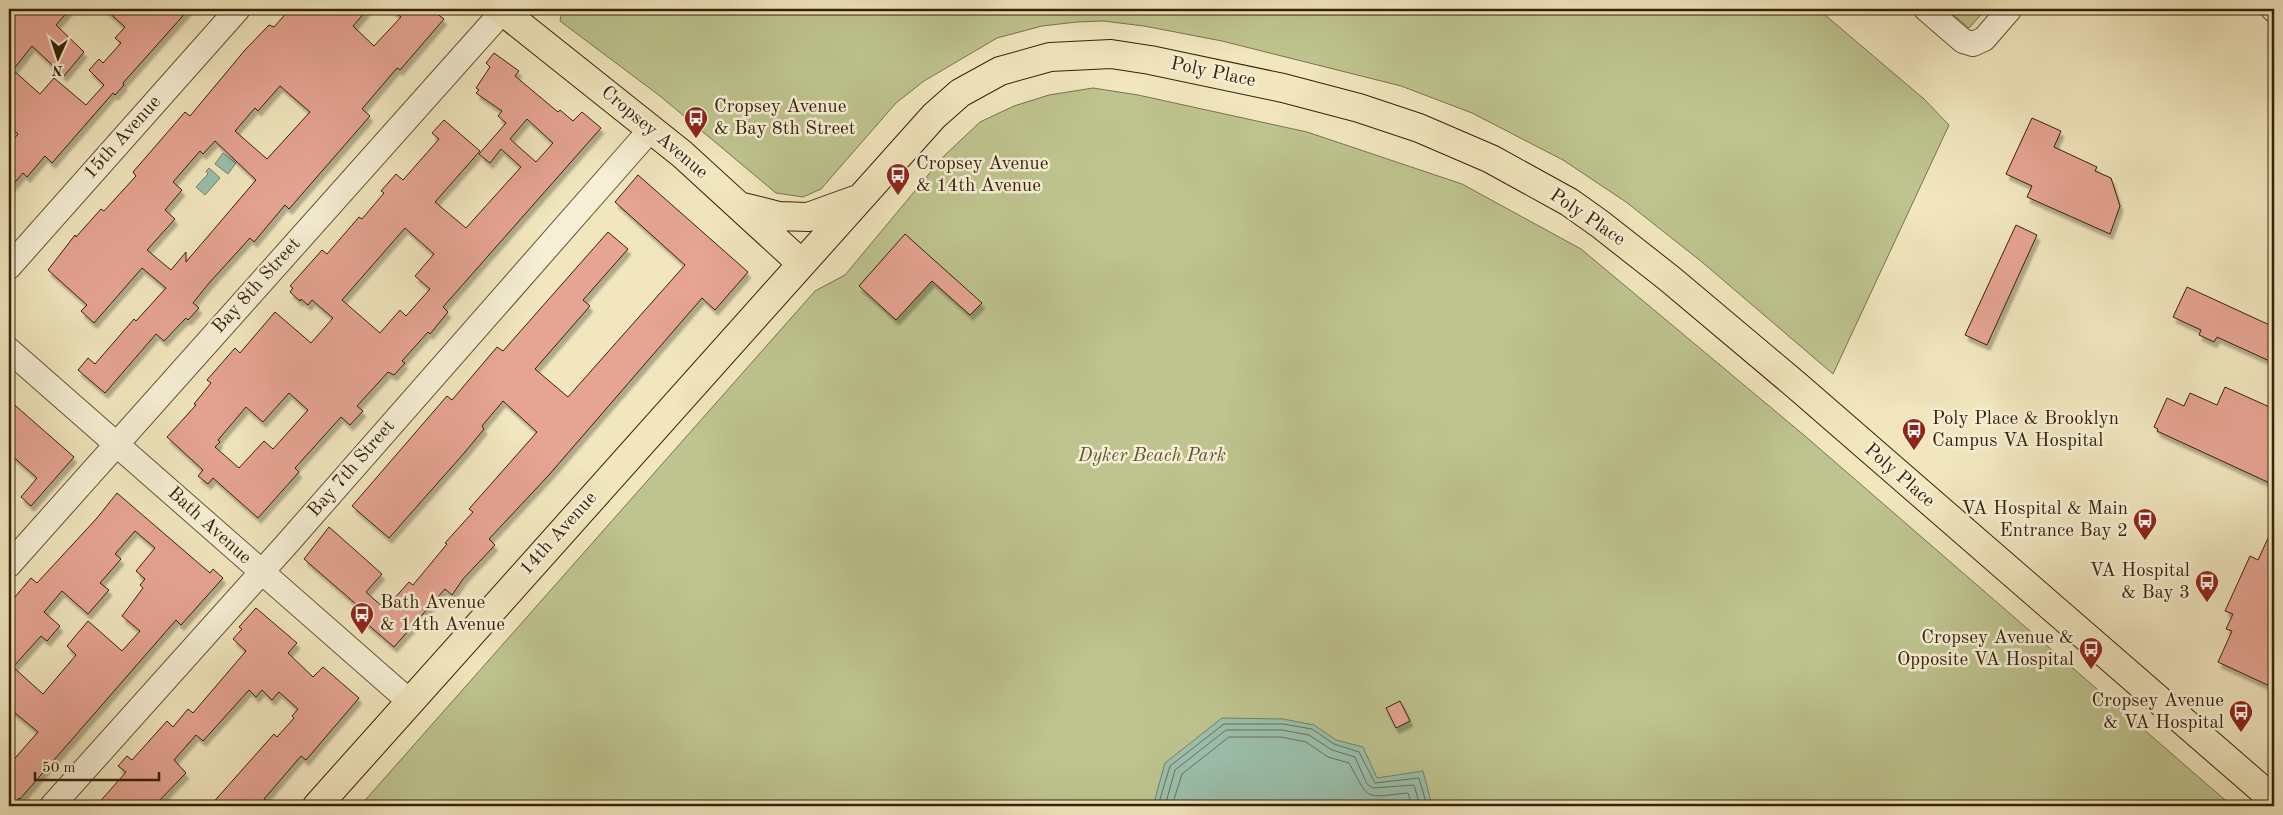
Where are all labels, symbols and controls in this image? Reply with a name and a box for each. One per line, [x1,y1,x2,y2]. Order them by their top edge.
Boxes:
north arrow [32,32,82,82]
street label: Poly Place [1169,55,1257,91]
text: N [51,63,63,77]
street label: Cropsey Avenue [597,83,711,183]
street label: 15th Avenue [81,93,165,183]
place label: Cropsey Avenue & Bay 8th Street [714,98,856,139]
bus stop icon: Cropsey Avenue & Bay 8th Street [683,105,709,139]
place label: Cropsey Avenue & 14th Avenue [916,155,1049,196]
bus stop icon: Cropsey Avenue & 14th Avenue [885,162,911,196]
street label: Poly Place [1546,186,1628,250]
street label: Bay 8th Street [209,235,305,337]
place label: Poly Place & Brooklyn Campus VA Hospital [1932,410,2119,451]
street label: Bay 7th Street [305,417,399,521]
bus stop icon: Poly Place & Brooklyn Campus VA Hospital [1901,417,1927,451]
street label: Poly Place [1860,441,1938,511]
park label: Dyker Beach Park [1077,447,1226,466]
street label: Bath Avenue [164,484,254,568]
street label: 14th Avenue [517,489,601,579]
place label: VA Hospital & Main Entrance Bay 2 [1961,500,2128,541]
bus stop icon: VA Hospital & Main Entrance Bay 2 [2132,507,2158,541]
place label: VA Hospital & Bay 3 [2089,562,2190,603]
bus stop icon: VA Hospital & Bay 3 [2194,569,2220,603]
place label: Bath Avenue & 14th Avenue [380,594,505,635]
bus stop icon: Bath Avenue & 14th Avenue [349,601,375,635]
place label: Cropsey Avenue & Opposite VA Hospital [1897,629,2074,670]
bus stop icon: Cropsey Avenue & Opposite VA Hospital [2078,636,2104,670]
place label: Cropsey Avenue & VA Hospital [2091,692,2224,733]
bus stop icon: Cropsey Avenue & VA Hospital [2228,699,2254,733]
scale bar [35,750,159,782]
text: 50 m [42,761,76,776]

